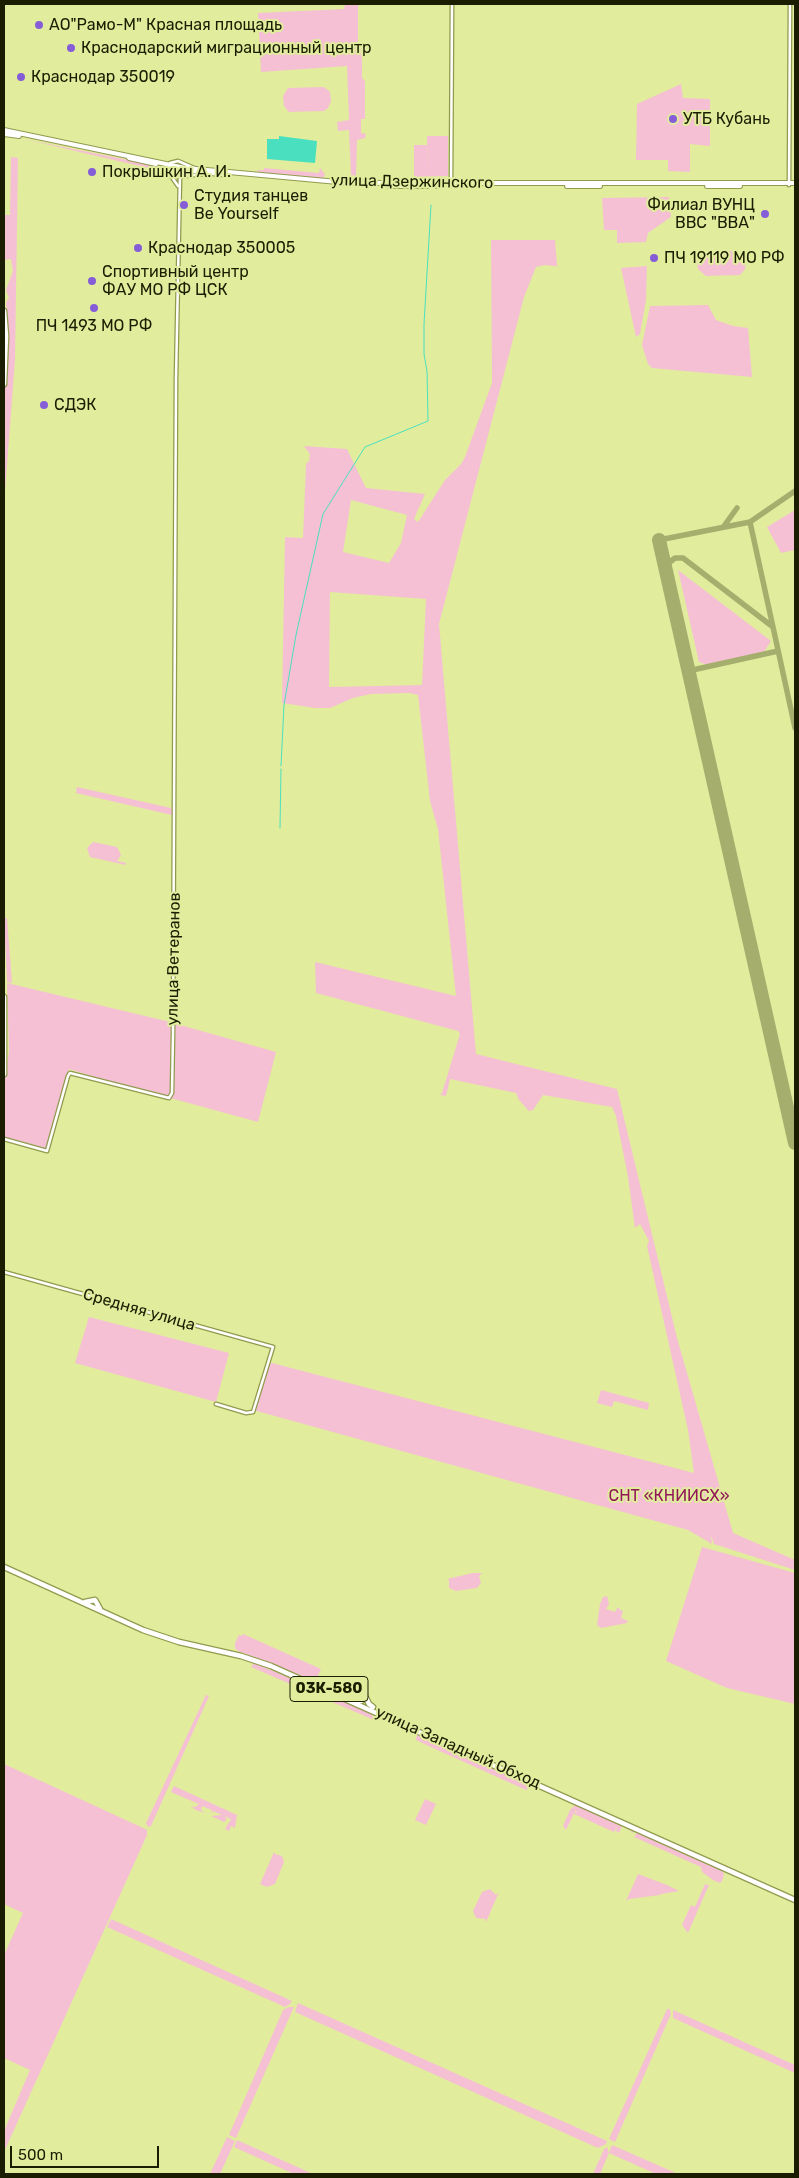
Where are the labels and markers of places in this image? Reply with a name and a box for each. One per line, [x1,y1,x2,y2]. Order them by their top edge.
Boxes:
place label: АО"Рамо-М" Красная площадь [49,15,282,35]
marker: АО"Рамо-М" Красная площадь [33,19,45,31]
place label: Краснодарский миграционный центр [81,38,372,58]
marker: Краснодарский миграционный центр [65,42,77,54]
place label: Краснодар 350019 [31,67,175,87]
marker: Краснодар 350019 [15,71,27,83]
place label: УТБ Кубань [683,109,770,129]
marker: УТБ Кубань [667,113,679,125]
place label: Покрышкин А. И. [102,162,231,182]
marker: Покрышкин А. И. [86,166,98,178]
place label: Студия танцев Be Yourself [194,186,308,224]
place label: Филиал ВУНЦ ВВС "ВВА" [647,195,755,233]
marker: Студия танцев Be Yourself [178,199,190,211]
marker: Филиал ВУНЦ ВВС "ВВА" [759,208,771,220]
place label: Краснодар 350005 [148,238,295,258]
marker: Краснодар 350005 [132,242,144,254]
place label: ПЧ 19119 МО РФ [664,248,785,268]
marker: ПЧ 19119 МО РФ [648,252,660,264]
place label: Спортивный центр ФАУ МО РФ ЦСК [102,262,249,300]
marker: Спортивный центр ФАУ МО РФ ЦСК [86,275,98,287]
marker: ПЧ 1493 МО РФ [88,302,100,314]
place label: ПЧ 1493 МО РФ [36,316,152,336]
place label: СДЭК [54,395,96,415]
marker: СДЭК [38,399,50,411]

